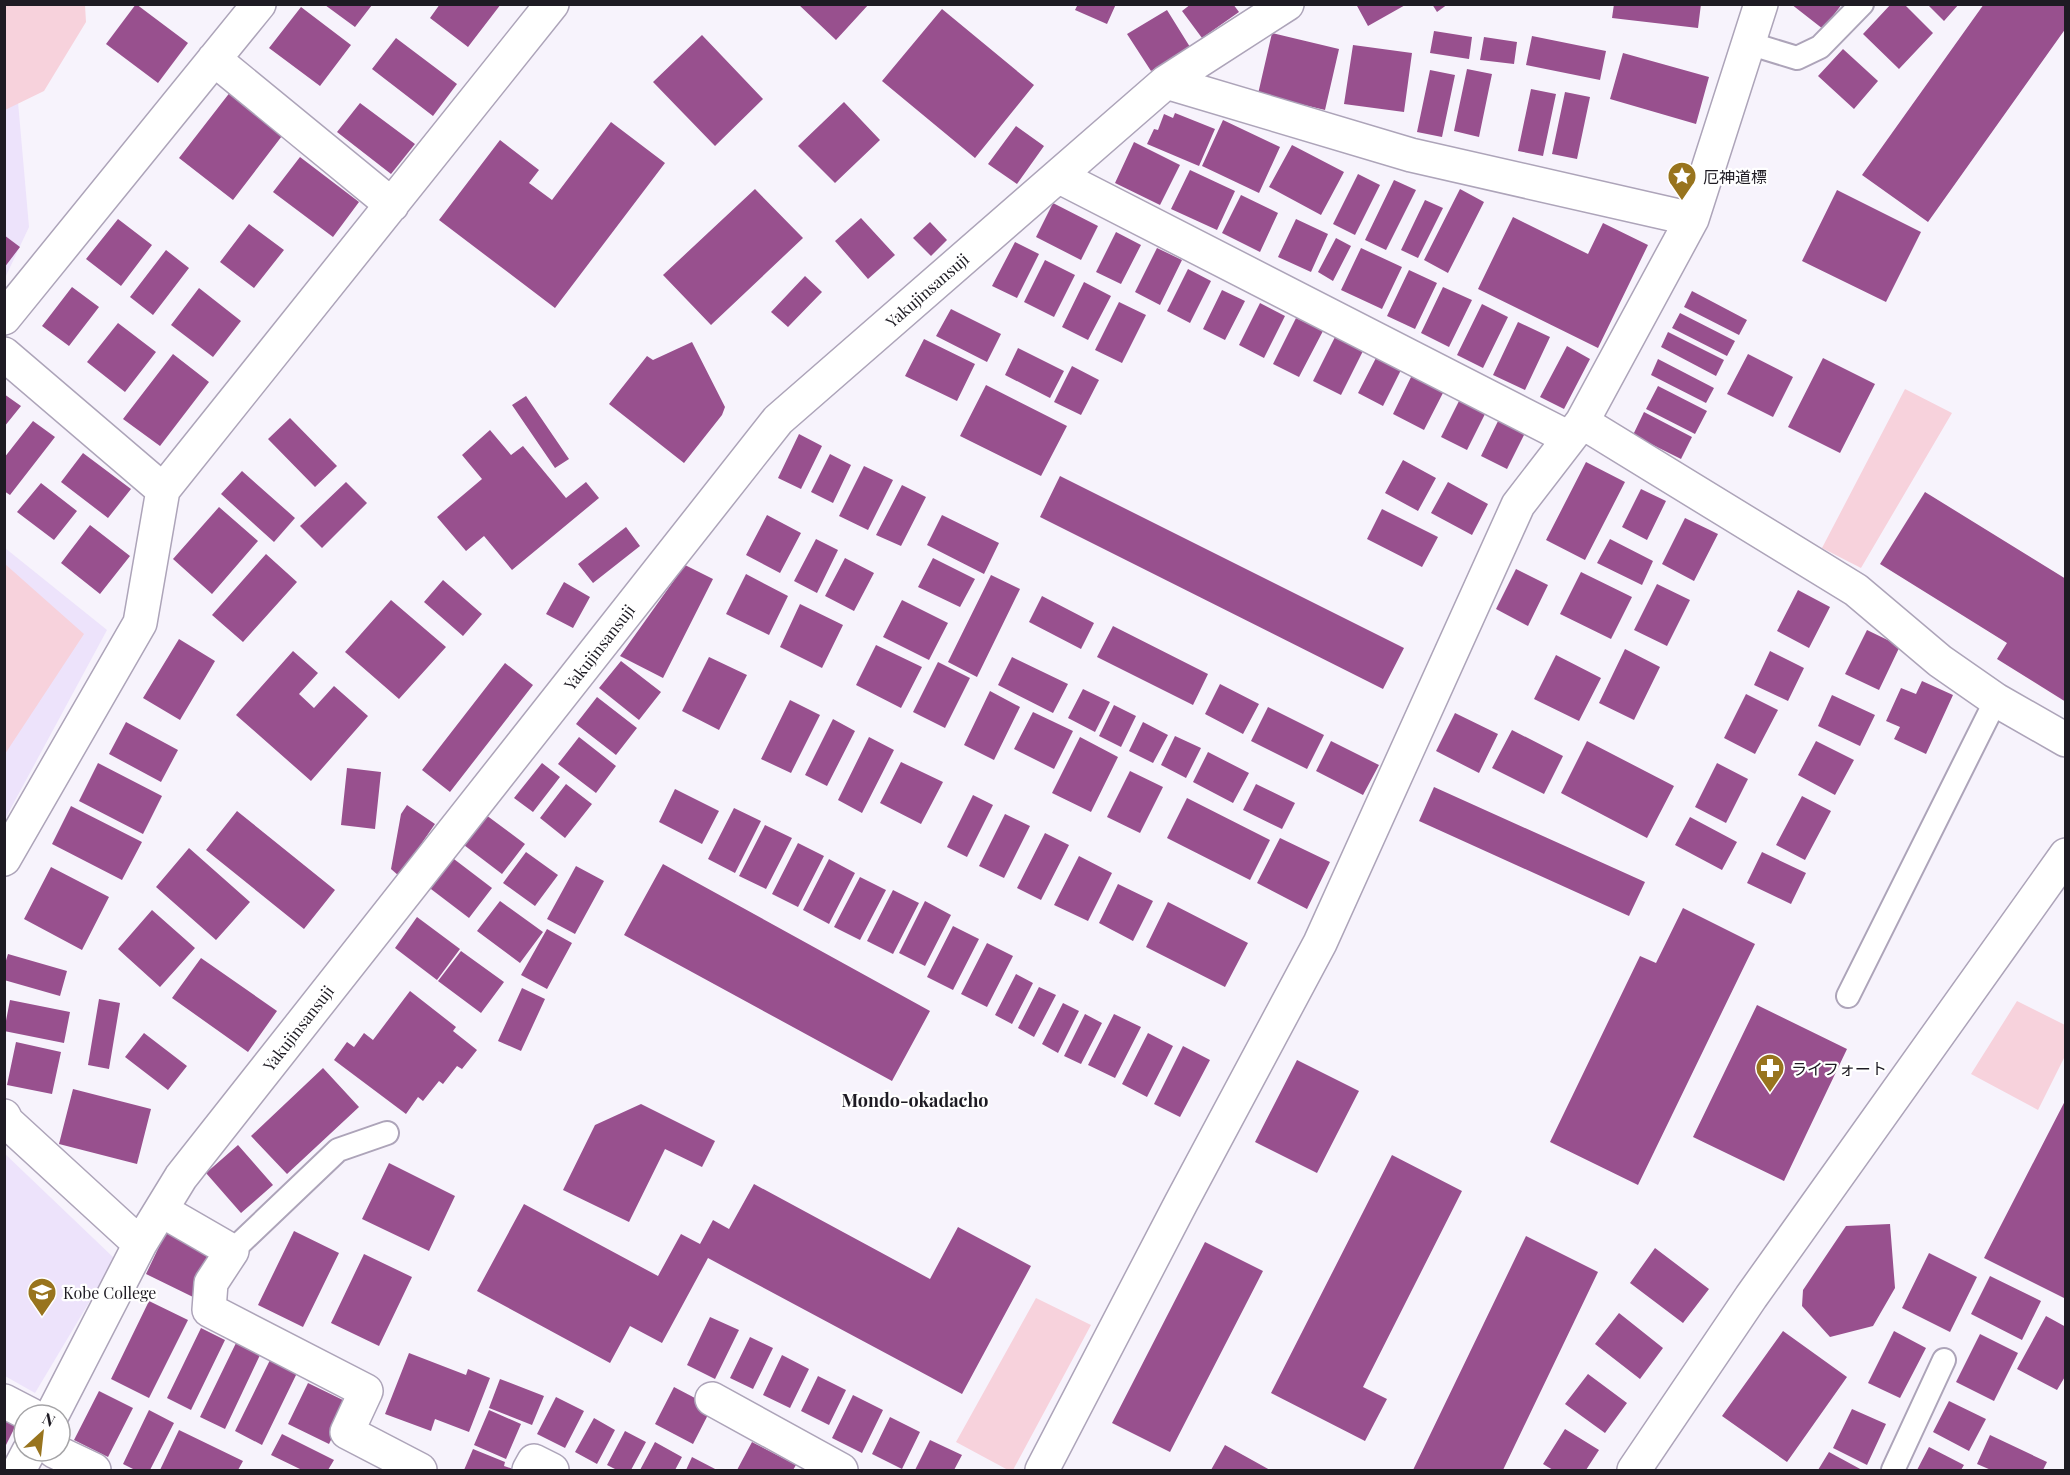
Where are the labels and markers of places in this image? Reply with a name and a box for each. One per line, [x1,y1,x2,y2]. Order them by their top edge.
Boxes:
place icon: 厄神道標 [1666,160,1698,202]
place label: 厄神道標 [1703,166,1767,187]
pharmacy icon: ライフォート [1754,1052,1786,1094]
place label: ライフォート [1791,1058,1887,1079]
school or university icon: Kobe College [26,1276,58,1318]
place label: Kobe College [63,1282,156,1303]

